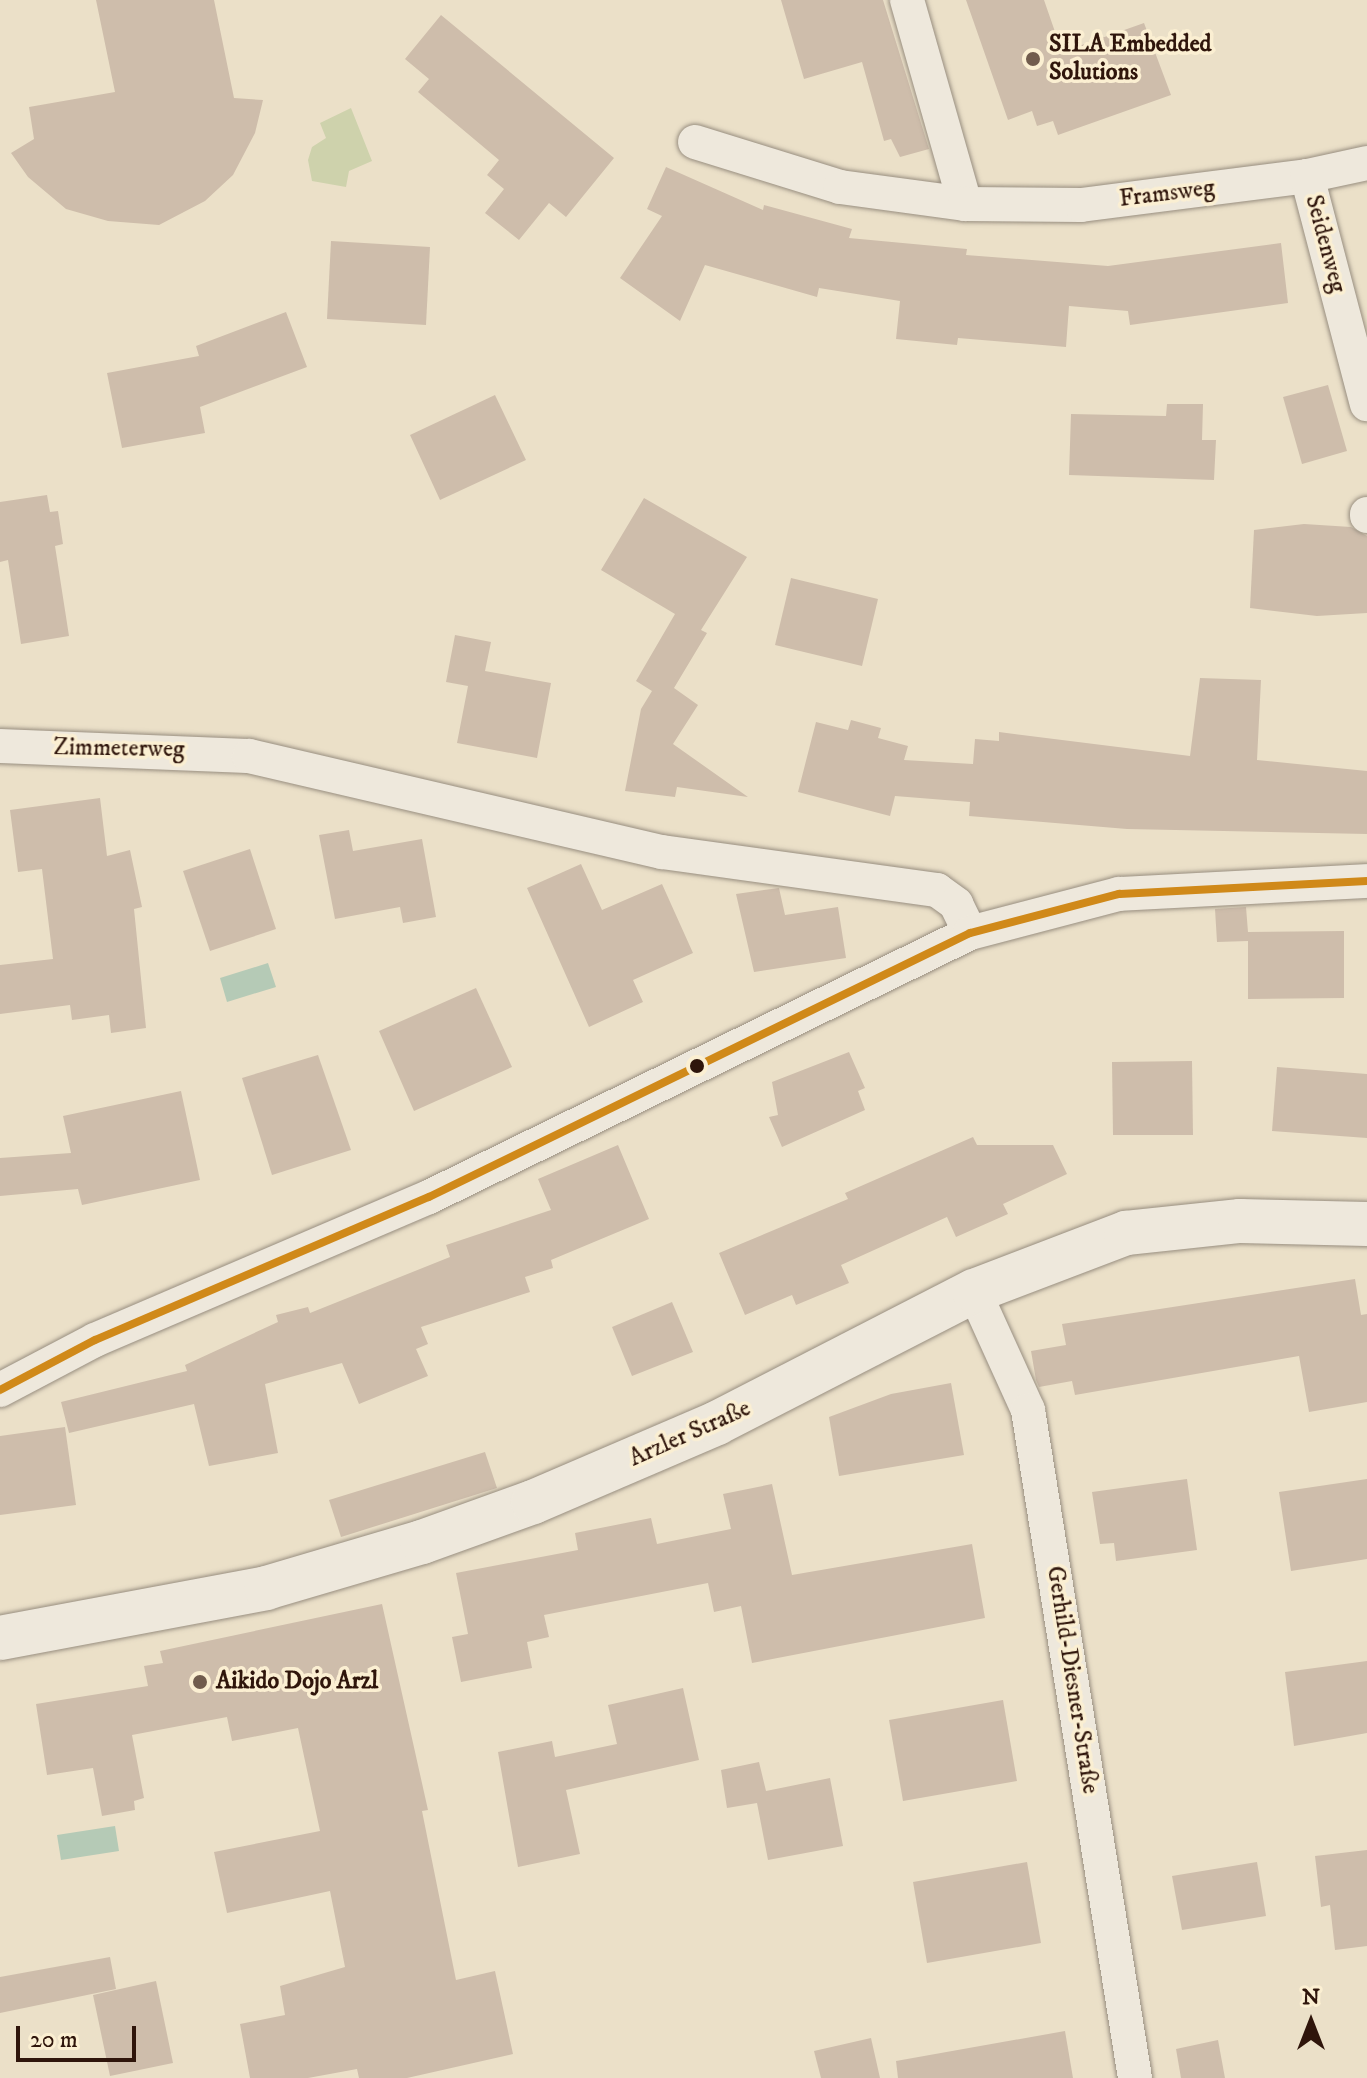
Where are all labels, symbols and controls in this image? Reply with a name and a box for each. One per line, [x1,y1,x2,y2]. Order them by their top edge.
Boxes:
place label: SILA Embedded Solutions [1049,31,1212,87]
marker: SILA Embedded Solutions [1024,50,1042,68]
street label: Framsweg [1118,174,1216,214]
street label: Seidenweg [1298,192,1352,296]
street label: Zimmeterweg [53,733,185,765]
unlabelled marker [689,1058,705,1074]
street label: Arzler Straße [625,1394,755,1474]
street label: Gerhild-Diesner-Straße [1040,1564,1104,1796]
place label: Aikido Dojo Arzl [216,1668,378,1696]
marker: Aikido Dojo Arzl [191,1673,209,1691]
north arrow [1271,1982,1351,2062]
text: N [1302,1984,1320,2011]
scale bar [20,2010,140,2060]
text: 20 m [30,2025,78,2055]

